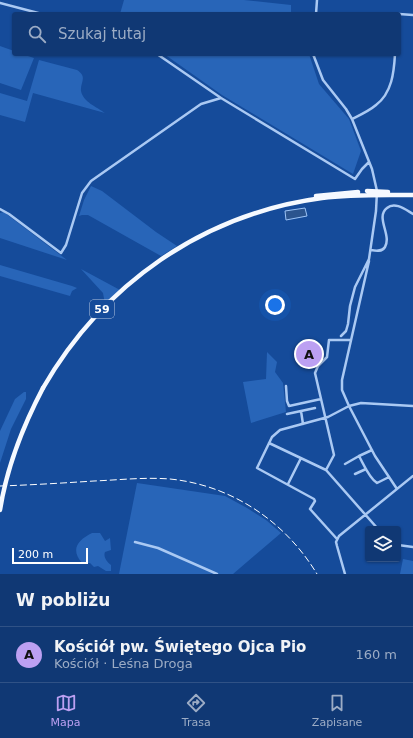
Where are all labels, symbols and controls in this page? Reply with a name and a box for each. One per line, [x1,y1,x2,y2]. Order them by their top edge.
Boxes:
search box [12,12,401,56]
icon: search [26,23,48,45]
text: Szukaj tutaj [58,25,146,43]
your location [265,295,285,315]
road number: 59 [90,300,114,318]
pin: A [296,339,322,369]
map controls [365,526,401,562]
button: layers [365,526,401,562]
scale bar [12,546,88,565]
text: 200 m [18,548,53,561]
text: W pobliżu [16,590,110,610]
text: Kościół pw. Świętego Ojca Pio [54,638,306,656]
text: A [24,647,34,662]
text: 160 m [355,647,397,662]
text: Kościół · Leśna Droga [54,656,193,671]
tab: Mapa [51,692,81,729]
tab: Trasa [182,692,211,729]
tab: Zapisane [312,692,362,729]

